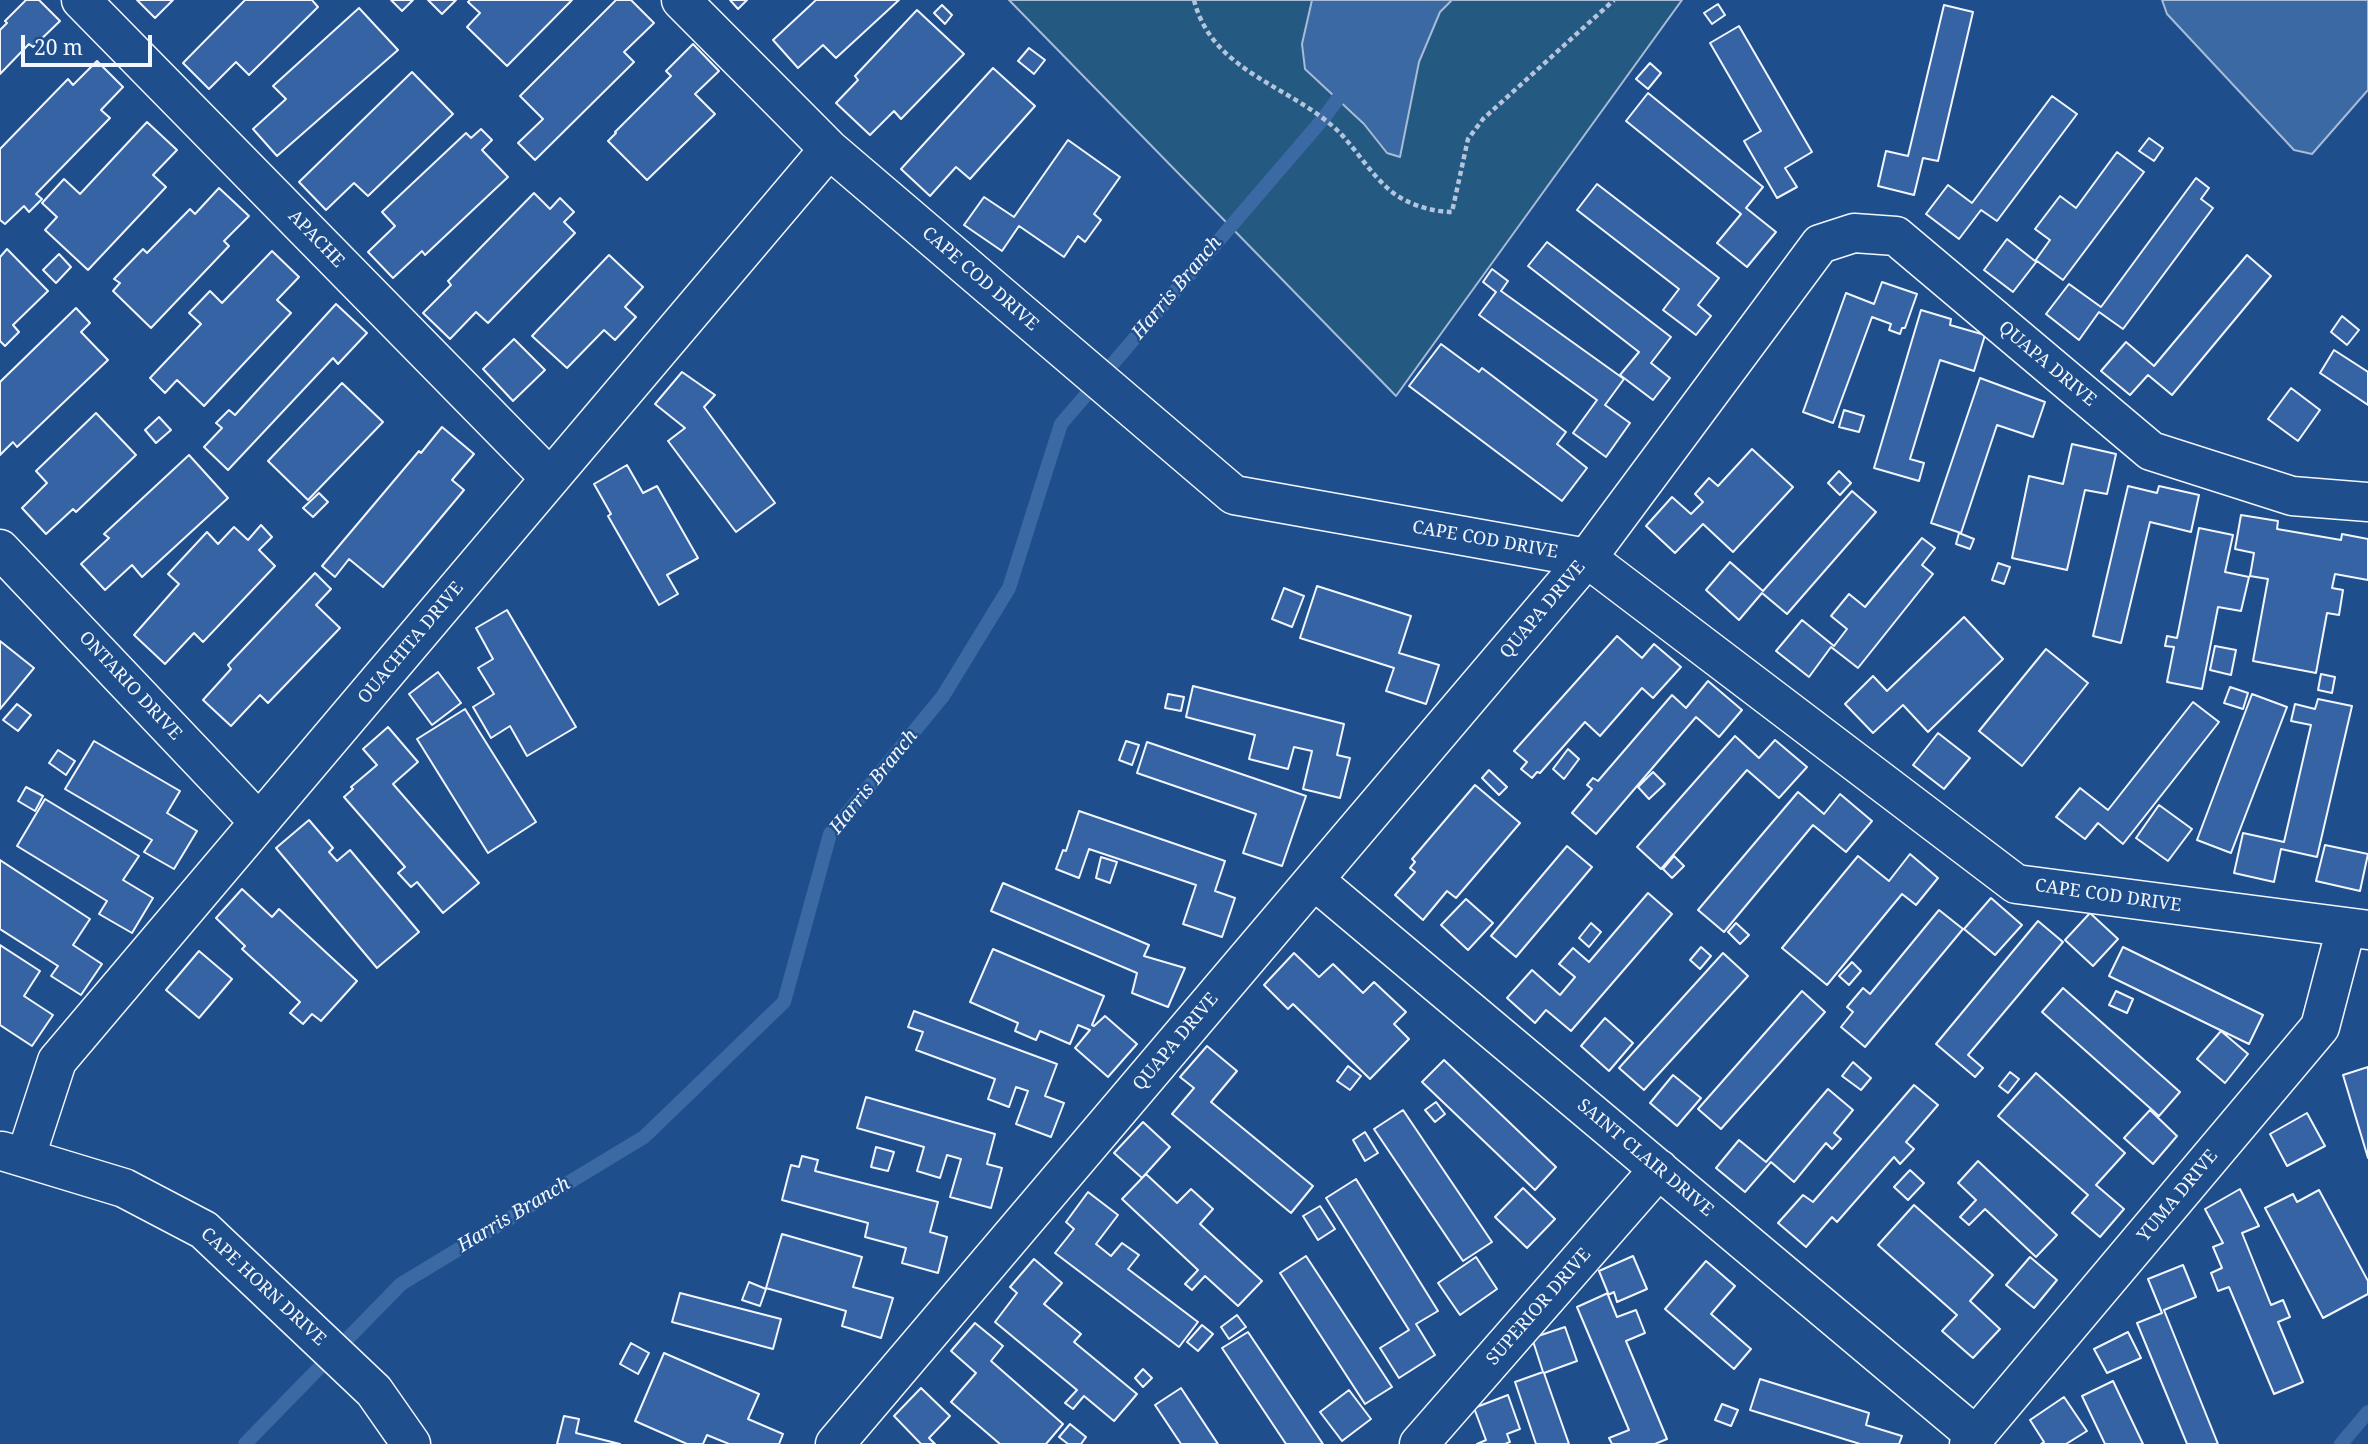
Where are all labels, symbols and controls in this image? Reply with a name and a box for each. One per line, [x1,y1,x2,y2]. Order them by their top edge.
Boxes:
scale bar [24,21,156,65]
text: 20 m [34,33,83,61]
street label: APACHE [283,206,349,272]
street label: CAPE COD DRIVE [917,222,1043,336]
water label: Harris Branch [1127,232,1227,344]
street label: QUAPA DRIVE [1994,317,2100,411]
street label: CAPE COD DRIVE [1410,517,1560,563]
street label: QUAPA DRIVE [1496,557,1590,663]
street label: OUACHITA DRIVE [354,578,468,708]
street label: ONTARIO DRIVE [74,627,186,745]
water label: Harris Branch [825,725,923,839]
street label: CAPE COD DRIVE [2033,875,2183,917]
street label: QUAPA DRIVE [1129,989,1223,1095]
street label: SAINT CLAIR DRIVE [1573,1095,1717,1221]
street label: YUMA DRIVE [2133,1146,2223,1246]
water label: Harris Branch [454,1172,574,1258]
street label: CAPE HORN DRIVE [196,1223,330,1351]
street label: SUPERIOR DRIVE [1482,1244,1596,1370]

